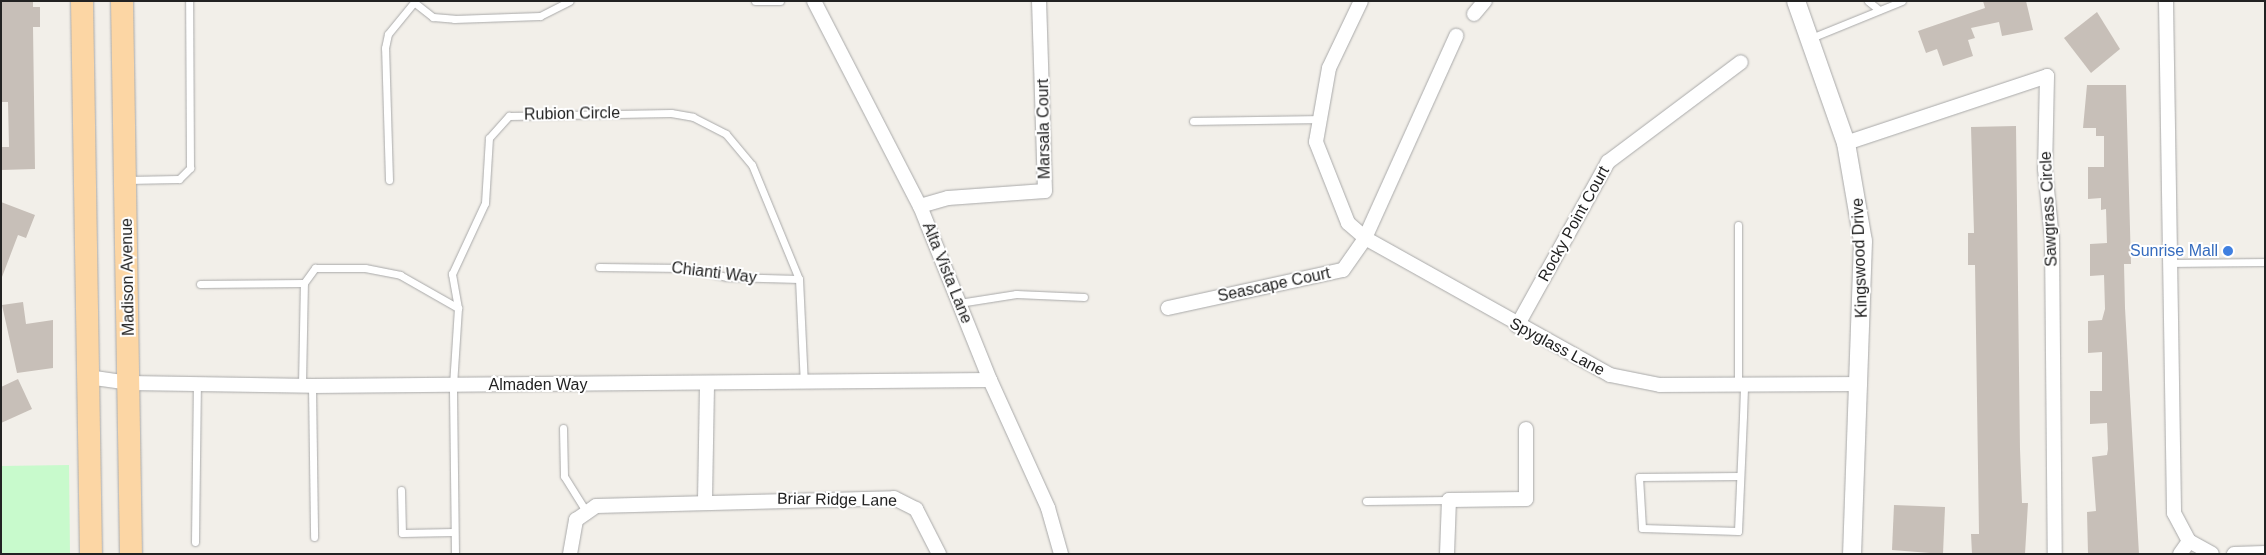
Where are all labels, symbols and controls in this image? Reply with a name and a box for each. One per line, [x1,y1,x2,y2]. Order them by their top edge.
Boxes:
street label: Marsala Court [1034,79,1054,179]
street label: Rubion Circle [524,104,620,124]
street label: Sawgrass Circle [2036,151,2062,267]
street label: Rocky Point Court [1534,163,1614,285]
street label: Kingswood Drive [1848,198,1872,318]
street label: Madison Avenue [117,217,139,337]
street label: Alta Vista Lane [918,220,976,326]
place label: Sunrise Mall [2130,241,2218,261]
marker: Sunrise Mall [2222,245,2234,257]
street label: Chianti Way [670,258,758,288]
street label: Seascape Court [1216,264,1332,306]
street label: Spyglass Lane [1506,314,1608,380]
street label: Almaden Way [488,375,588,395]
street label: Briar Ridge Lane [777,489,897,511]

